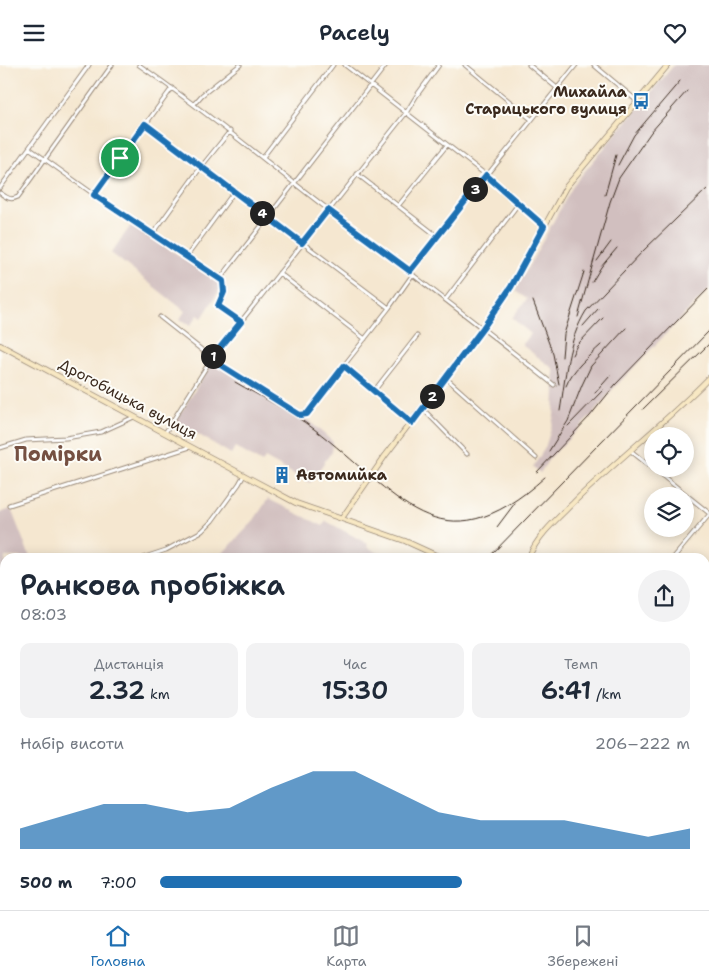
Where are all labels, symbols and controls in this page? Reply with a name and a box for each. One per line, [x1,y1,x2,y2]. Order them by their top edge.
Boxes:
text: Pacely [319,18,390,47]
icon: menu [20,19,48,47]
icon: heart [661,19,689,47]
place label: Михайла Старицького вулиця [465,82,628,119]
bus stop icon: Михайла Старицького вулиця [631,91,651,111]
pin [99,137,141,179]
icon: arrive [106,144,134,172]
pin: 3 [462,177,488,201]
text: 3 [471,180,480,198]
pin: 4 [250,201,274,225]
text: 4 [258,204,267,222]
pin: 1 [200,343,226,369]
text: 1 [210,347,217,365]
street label: Дрогобицька вулиця [55,354,201,444]
pin: 2 [420,383,444,409]
text: 2 [428,387,437,405]
map controls [644,427,694,537]
button: locate [644,427,694,477]
district label: Помірки [14,441,102,467]
building icon: Автомийка [272,465,292,485]
place label: Автомийка [296,465,388,485]
button: layers [644,487,694,537]
text: Ранкова пробіжка [20,566,285,604]
button: share [638,570,690,622]
text: 08:03 [20,604,67,625]
text: Дистанція [94,655,164,673]
text: Час [343,655,367,673]
text: Темп [564,655,598,673]
text: 2.32 [88,673,145,707]
text: 15:30 [321,673,389,707]
text: 6:41 [541,673,592,707]
text: km [145,685,170,703]
text: /km [592,685,621,703]
text: Набір висоти [20,733,124,754]
text: 206–222 m [595,733,690,754]
text: 500 m [20,872,72,893]
text: 7:00 [100,872,137,893]
tab: Головна [91,922,145,970]
tab: Карта [326,922,366,970]
tab: Збережені [548,922,618,970]

